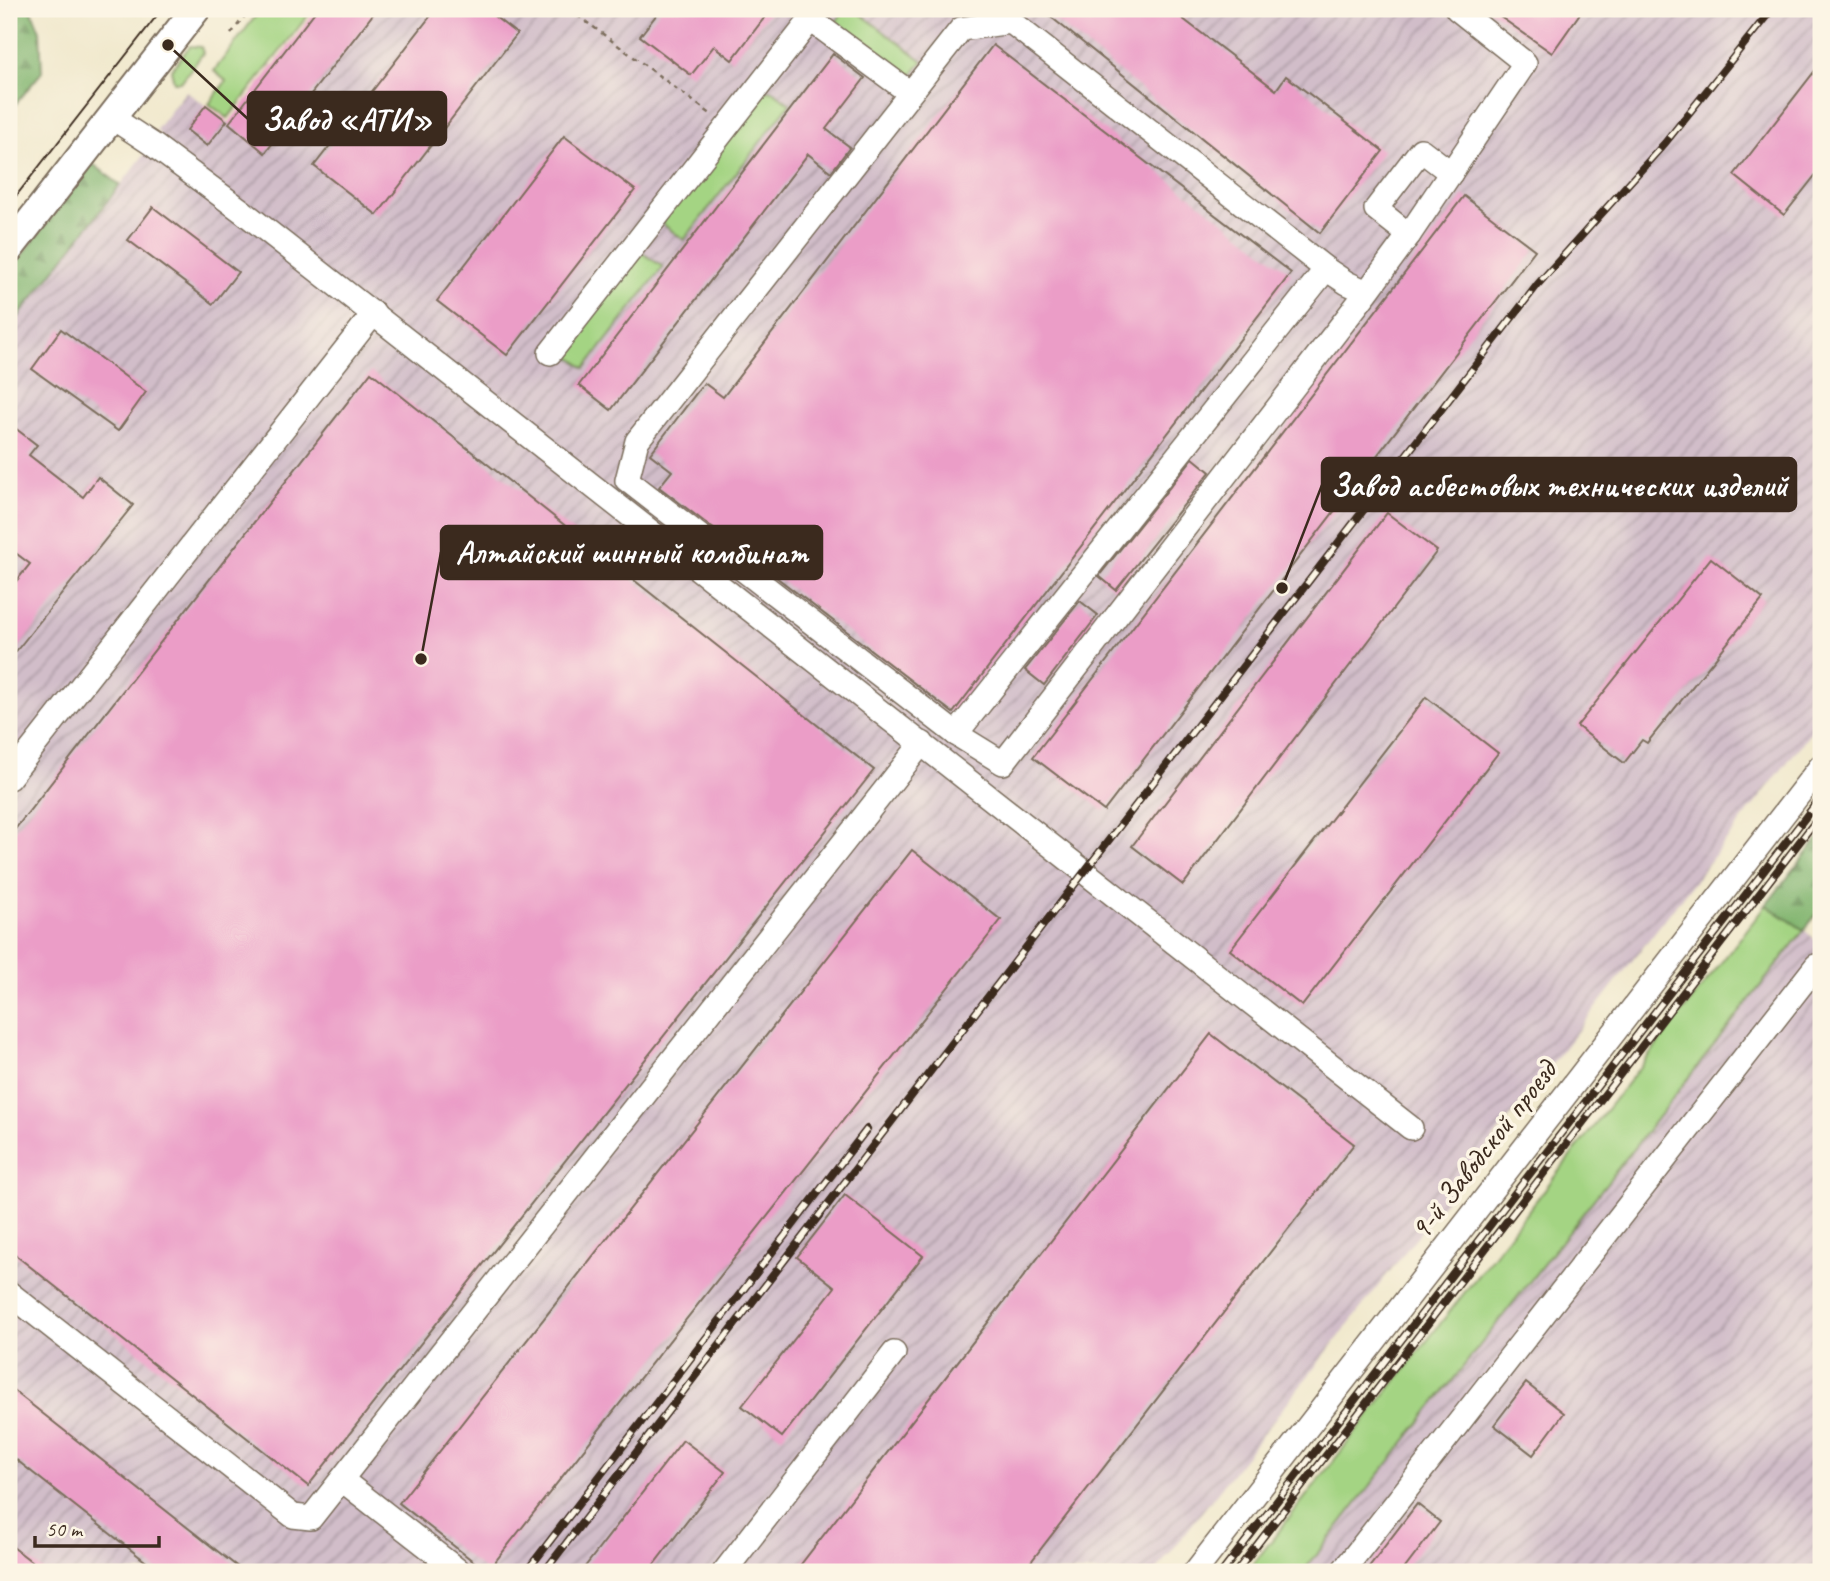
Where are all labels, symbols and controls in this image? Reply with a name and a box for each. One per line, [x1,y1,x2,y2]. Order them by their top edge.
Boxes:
callout: Завод «АТИ» [248,92,446,145]
text: Завод «АТИ» [262,99,432,140]
callout: Завод асбестовых технических изделий [1322,458,1796,511]
text: Завод асбестовых технических изделий [1331,465,1790,506]
callout: Алтайский шинный комбинат [441,526,822,579]
text: Алтайский шинный комбинат [456,532,810,573]
street label: 9-й Заводской проезд [1401,1051,1566,1247]
scale bar [35,1504,159,1548]
text: 50 m [46,1516,84,1542]

